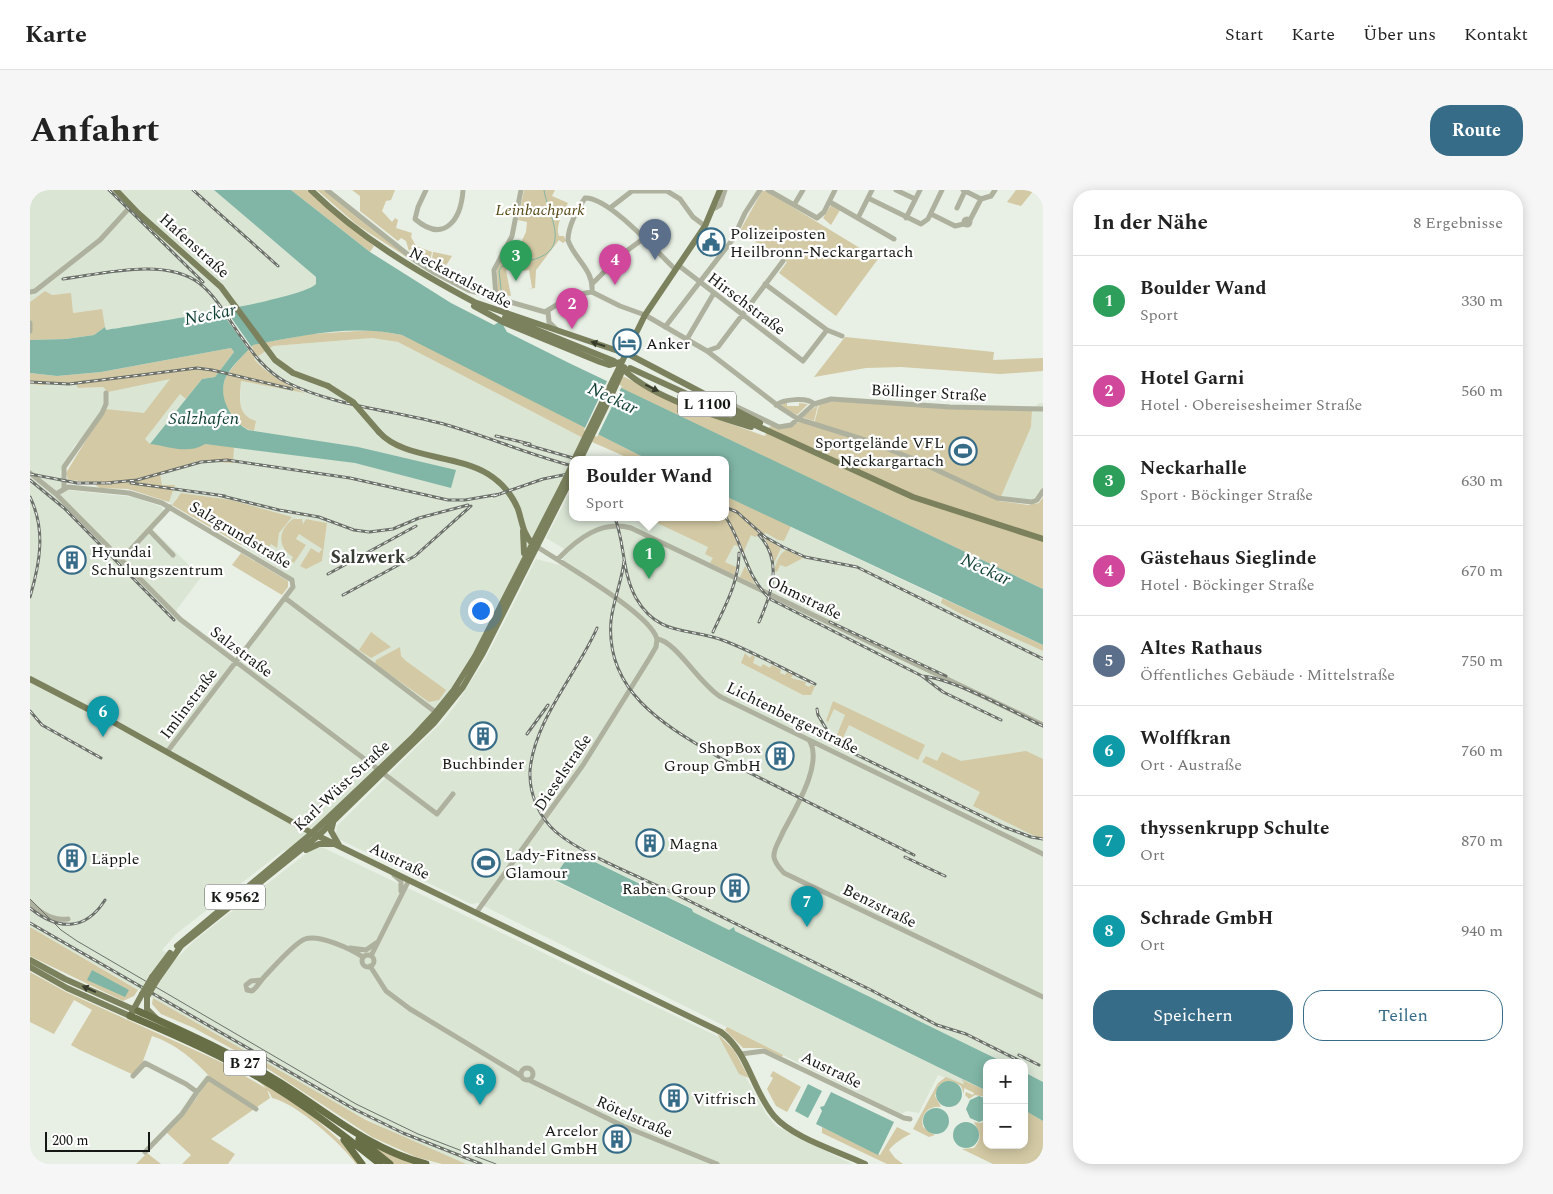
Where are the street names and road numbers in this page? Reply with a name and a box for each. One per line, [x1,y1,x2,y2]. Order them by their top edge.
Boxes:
street label: Hafenstraße [154,208,235,284]
street label: Neckartalstraße [405,241,516,315]
street label: Hirschstraße [702,266,791,341]
street label: Böllinger Straße [870,378,987,408]
road number: L 1100 [678,392,736,416]
street label: Salzgrundstraße [185,495,296,575]
street label: Ohmstraße [763,570,846,626]
street label: Salzstraße [205,620,278,683]
street label: Imlinstraße [154,663,223,744]
street label: Lichtenbergerstraße [722,675,863,760]
street label: Dieselstraße [528,729,598,816]
street label: Karl-Wüst-Straße [288,734,395,837]
street label: Austraße [365,836,434,886]
street label: Benzstraße [838,878,921,934]
road number: K 9562 [205,884,265,910]
street label: Austraße [797,1045,866,1095]
road number: B 27 [224,1050,266,1076]
street label: Rötelstraße [592,1089,677,1144]

